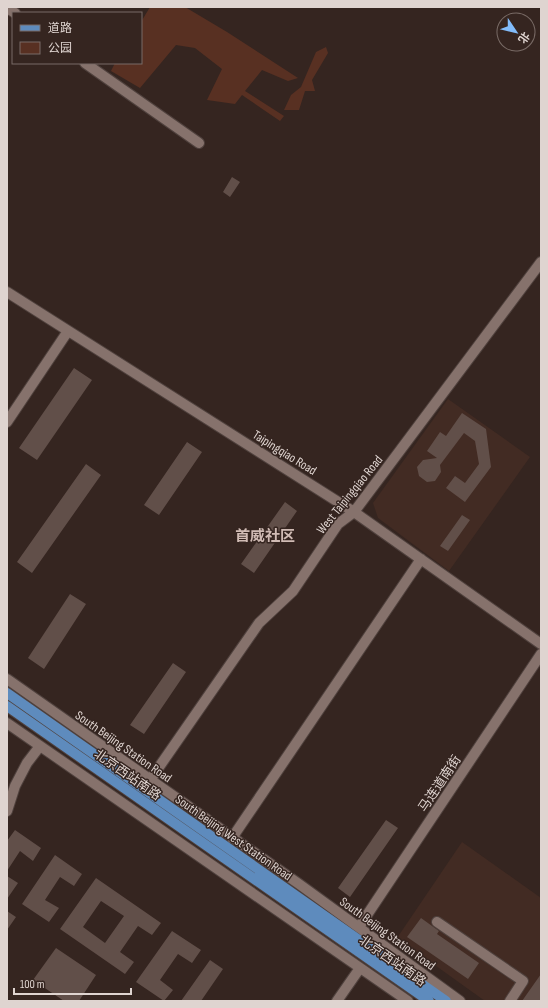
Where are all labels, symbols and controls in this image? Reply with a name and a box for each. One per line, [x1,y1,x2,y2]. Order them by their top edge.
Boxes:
legend [12,12,142,64]
north arrow [496,12,536,52]
text: 道路 [48,21,72,36]
text: 北 [515,29,532,46]
text: 公园 [48,41,72,56]
street label: Taipingqiao Road [250,427,319,479]
street label: West Taipingqiao Road [313,452,386,537]
district label: 首威社区 [235,527,295,546]
street label: South Beijing Station Road [72,707,175,786]
street label: 北京西站南路 [91,746,164,804]
street label: 马连道南街 [415,752,465,815]
street label: South Beijing West Station Road [172,791,295,884]
street label: South Beijing Station Road [336,894,438,974]
street label: 北京西站南路 [356,932,429,990]
scale bar [14,970,131,996]
text: 100 m [20,977,45,992]

